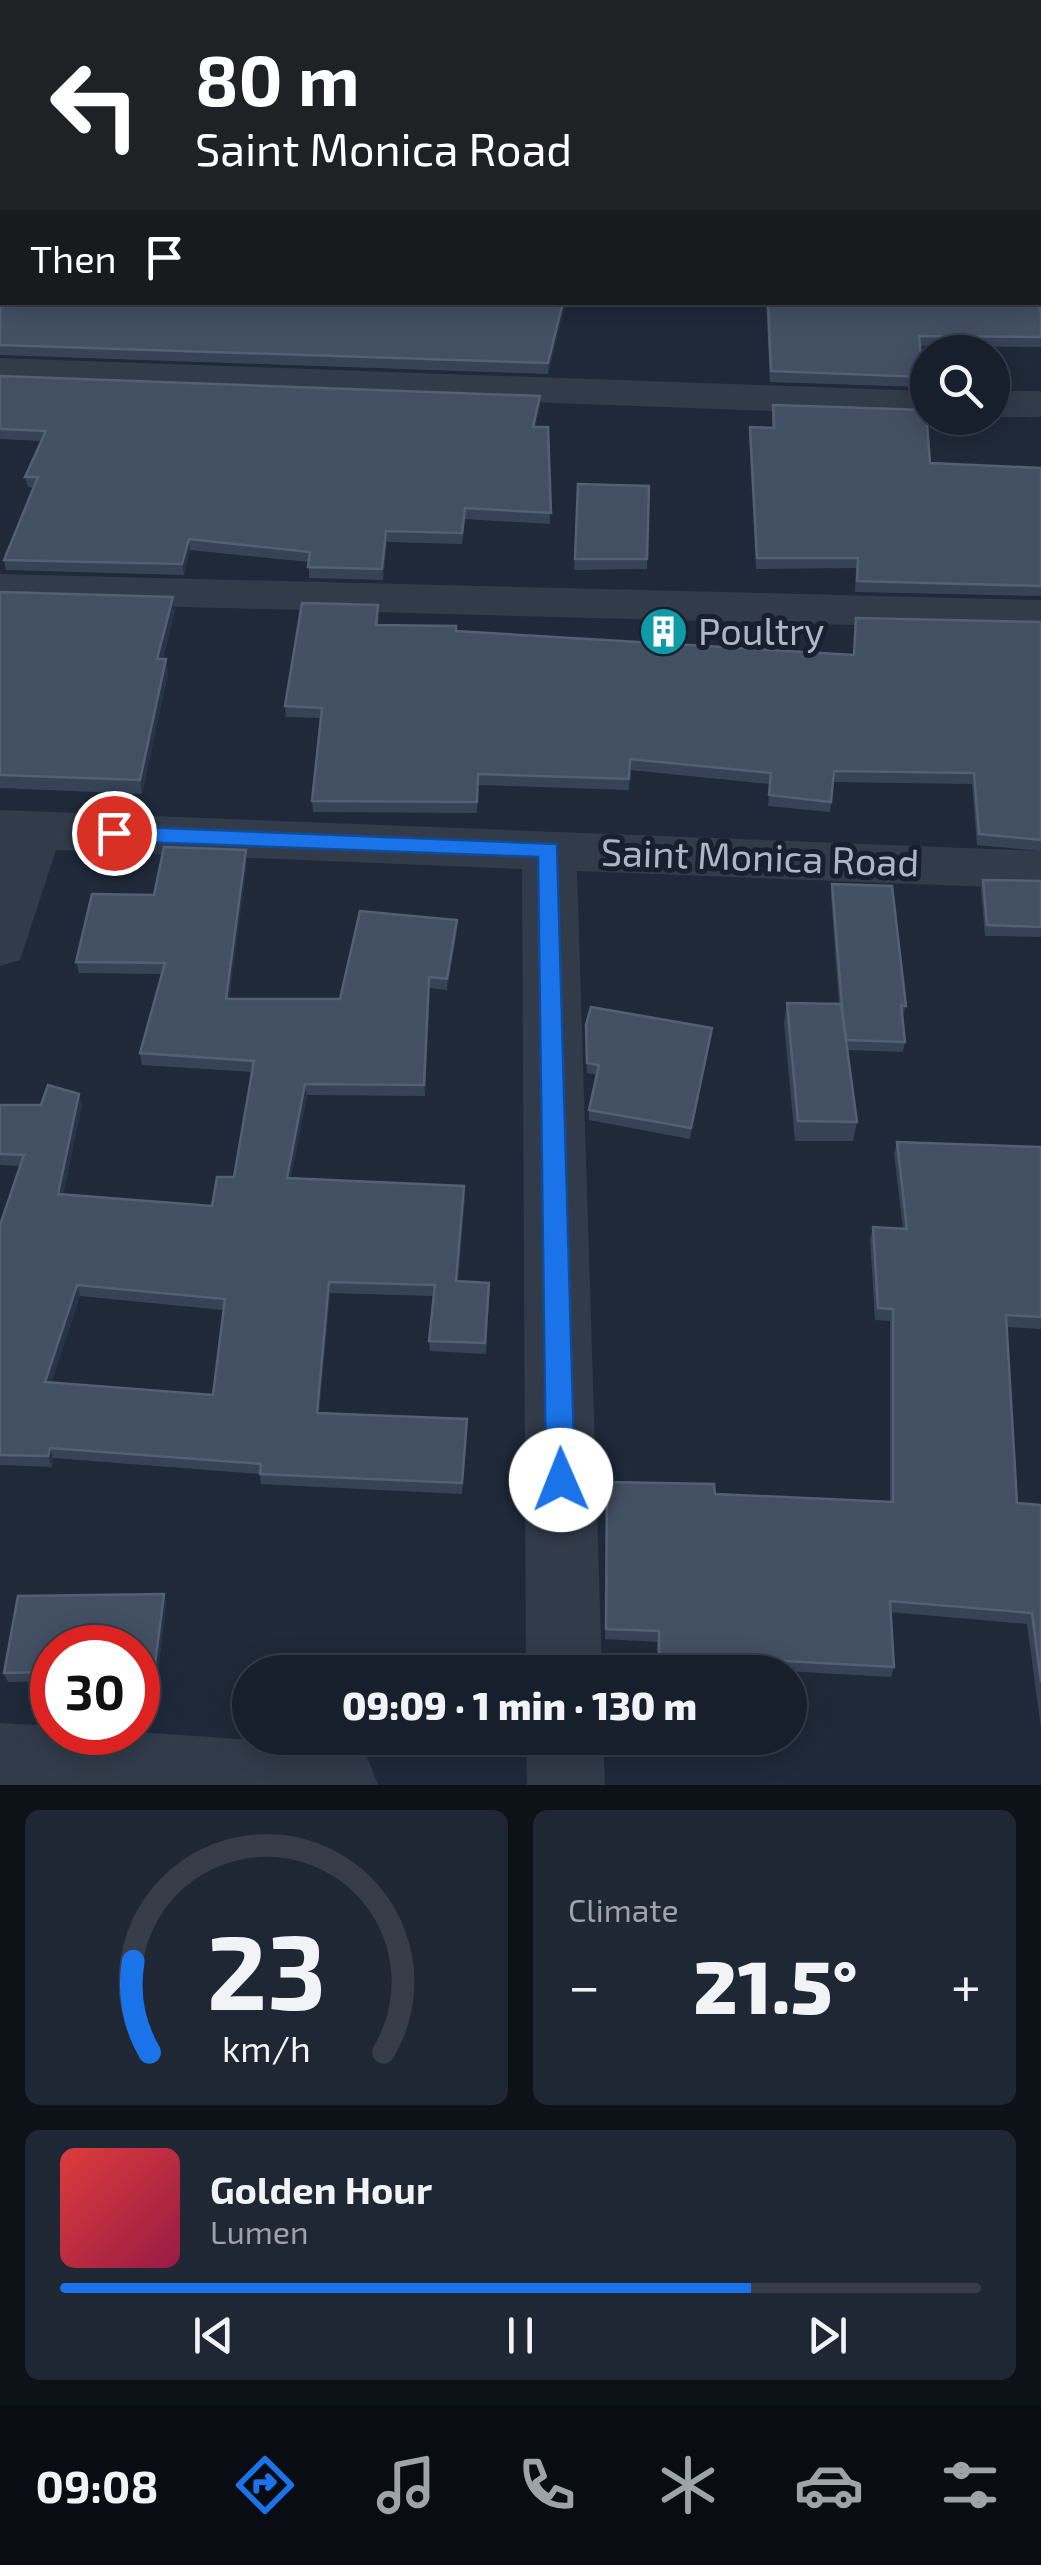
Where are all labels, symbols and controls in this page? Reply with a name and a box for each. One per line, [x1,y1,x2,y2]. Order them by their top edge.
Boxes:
text: 80 m [195,36,360,120]
icon: left [30,40,160,170]
text: Saint Monica Road [195,121,572,175]
icon: arrive [137,230,192,285]
text: Then [30,235,117,281]
map controls [910,335,1010,435]
button: search [910,335,1010,435]
building icon: Poultry [637,606,689,658]
place label: Poultry [698,607,824,653]
pin [72,791,157,876]
icon: arrive [87,806,142,861]
street label: Saint Monica Road [600,827,920,885]
position arrow [509,1428,613,1532]
speed limit sign: 30 [30,1625,160,1755]
text: 09:09 · 1 min · 130 m [342,1682,697,1728]
text: Climate [568,1890,679,1928]
text: 23 [207,1906,326,2031]
text: 21.5° [693,1939,858,2029]
text: − [568,1951,600,2017]
text: + [951,1951,981,2017]
text: km/h [222,2026,311,2069]
text: Golden Hour [210,2166,432,2212]
text: Lumen [210,2212,309,2250]
icon: previous [186,2308,241,2363]
icon: pause [493,2308,548,2363]
icon: next [800,2308,855,2363]
icon: directions [230,2450,300,2520]
icon: music [371,2450,441,2520]
icon: phone [512,2450,582,2520]
icon: climate [653,2450,723,2520]
icon: car [794,2450,864,2520]
icon: filters [935,2450,1005,2520]
text: 09:08 [36,2458,159,2512]

